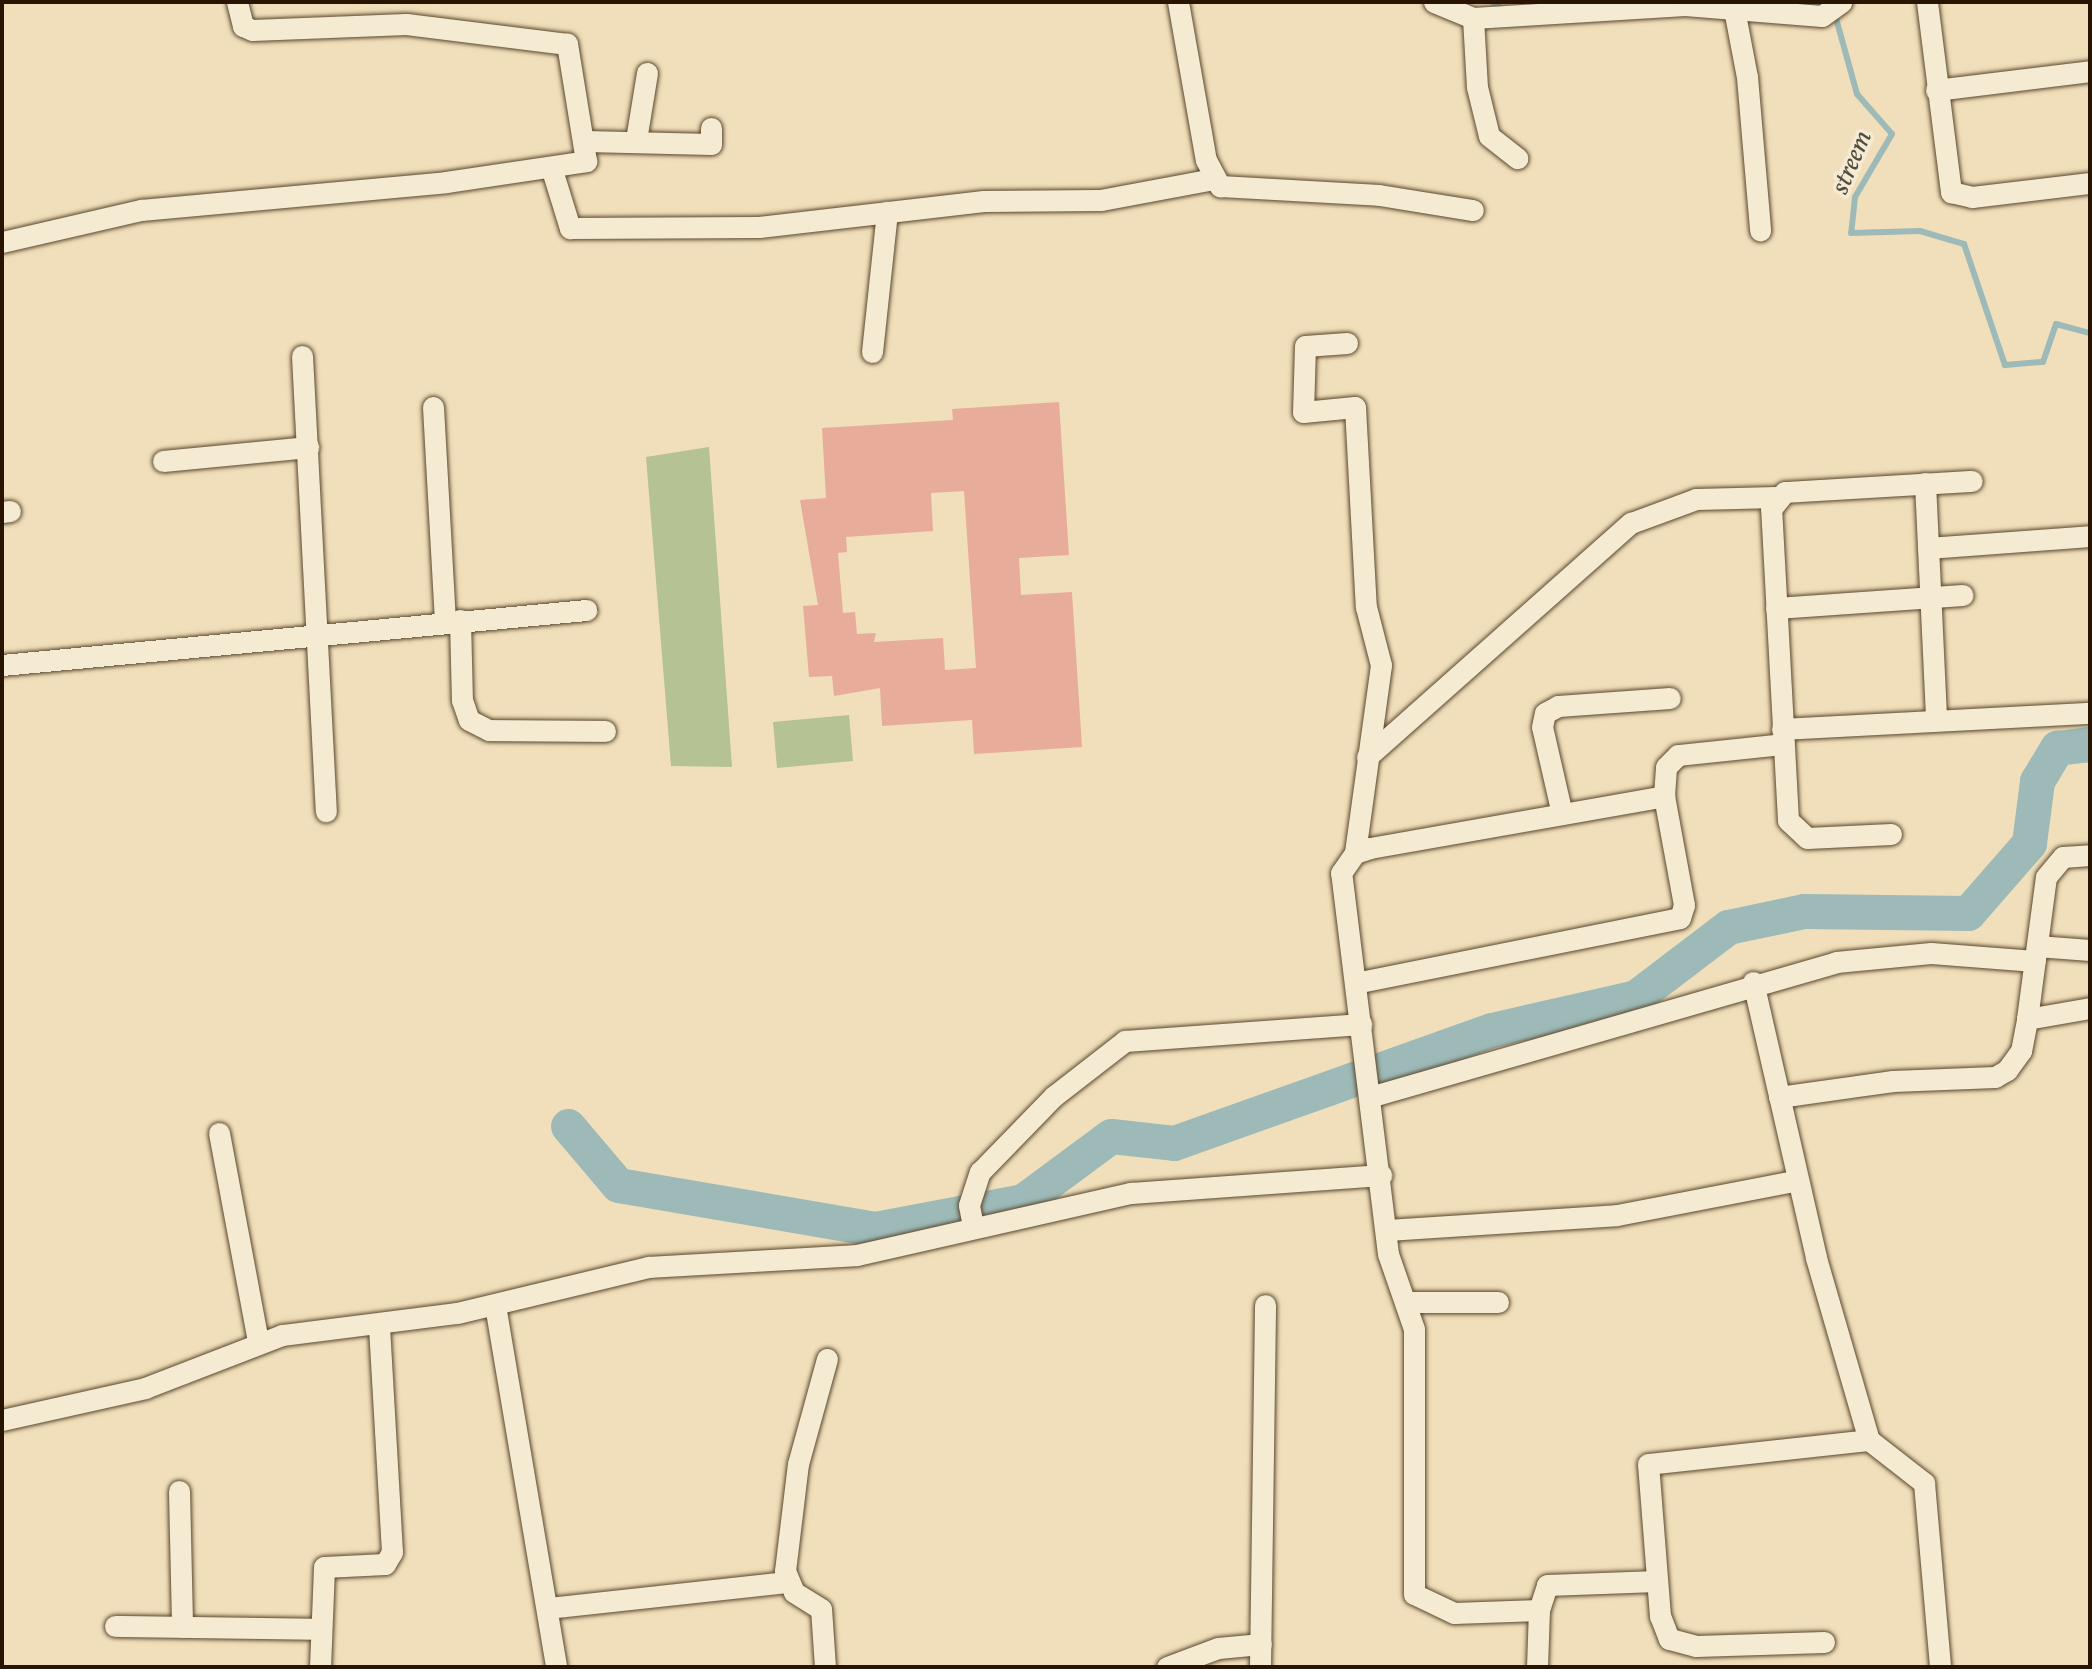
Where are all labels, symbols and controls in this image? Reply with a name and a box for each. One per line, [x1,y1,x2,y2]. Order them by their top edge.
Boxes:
water label: streem [1826,127,1880,199]

